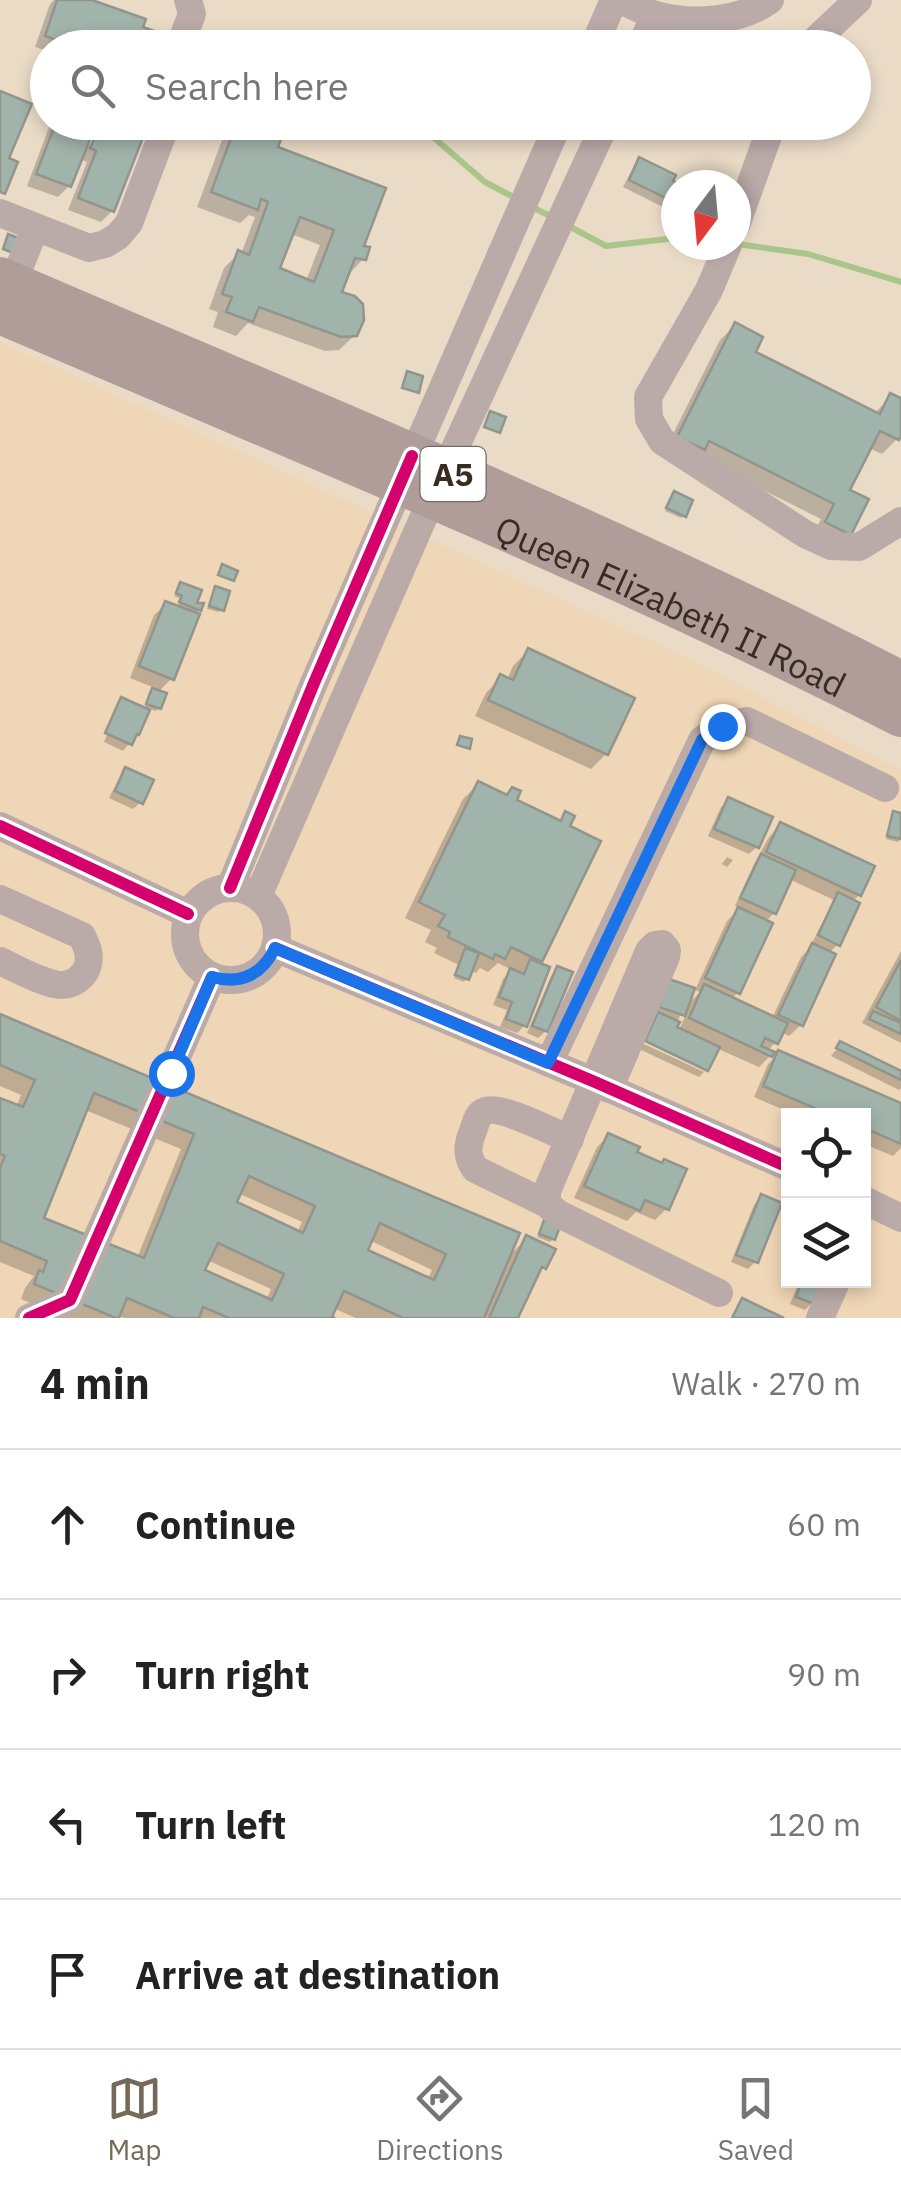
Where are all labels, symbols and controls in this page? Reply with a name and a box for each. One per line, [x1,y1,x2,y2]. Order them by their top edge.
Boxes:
search box [30,30,871,140]
icon: search [65,58,120,113]
text: Search here [145,61,349,110]
north arrow [661,170,751,260]
road number: A5 [420,447,486,501]
street label: Queen Elizabeth II Road [488,505,854,708]
route end [700,704,746,750]
route start [149,1051,195,1097]
map controls [781,1108,871,1288]
button: locate [781,1108,871,1198]
button: layers [781,1198,871,1288]
text: 4 min [40,1356,150,1411]
text: Walk · 270 m [672,1362,861,1404]
icon: ahead [40,1497,95,1552]
text: Continue [135,1500,296,1549]
text: 60 m [787,1503,861,1545]
icon: right [40,1647,95,1702]
text: Turn right [135,1650,310,1699]
text: 90 m [787,1653,861,1695]
icon: left [40,1797,95,1852]
text: Turn left [135,1800,286,1849]
text: 120 m [768,1803,861,1845]
icon: arrive [40,1947,95,2002]
text: Arrive at destination [135,1950,500,1999]
tab: Map [107,2071,162,2168]
tab: Directions [376,2071,504,2168]
tab: Saved [718,2071,794,2168]

